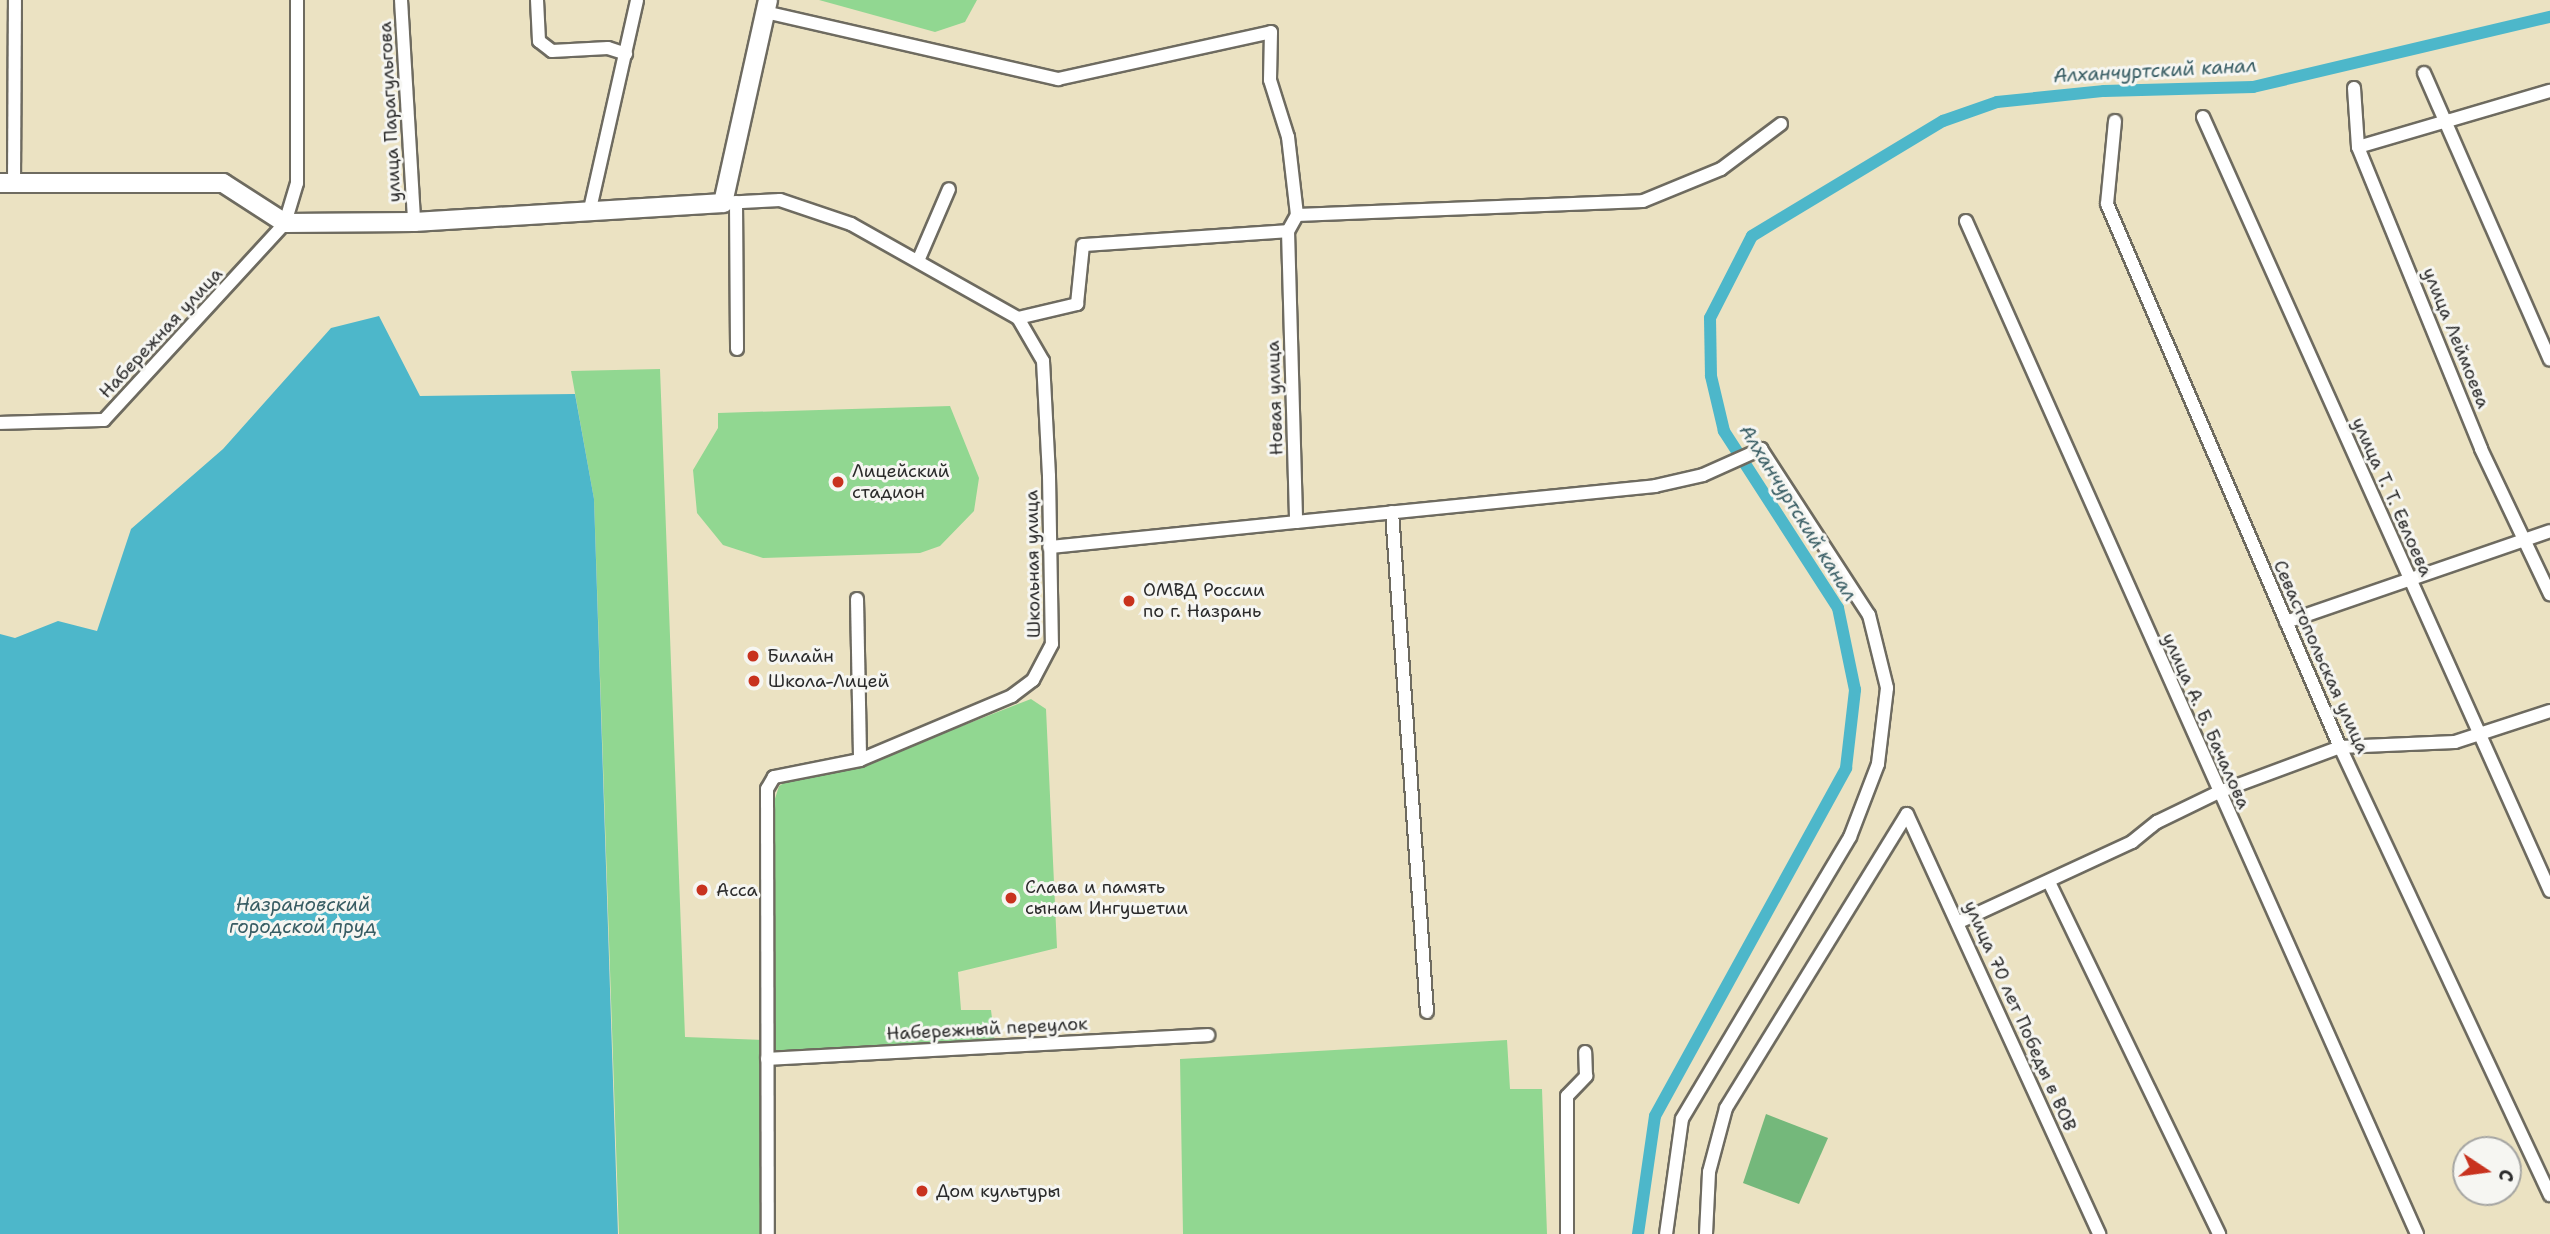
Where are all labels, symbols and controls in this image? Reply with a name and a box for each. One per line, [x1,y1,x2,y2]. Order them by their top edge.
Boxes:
street label: улица Парагульгова [374,21,406,203]
water label: Алханчуртский канал [2053,54,2257,88]
street label: Набережная улица [95,263,227,403]
street label: улица Леймоева [2418,265,2494,411]
street label: Новая улица [1262,340,1288,456]
street label: улица Т. Т. Евлоева [2347,414,2437,580]
water label: Алханчуртский канал [1734,421,1862,605]
place label: Лицейский стадион [852,461,950,504]
marker: Лицейский стадион [830,474,846,490]
street label: Школьная улица [1021,490,1045,638]
street label: Севастопольская улица [2269,557,2373,757]
place label: ОМВД России по г. Назрань [1143,580,1265,622]
marker: ОМВД России по г. Назрань [1121,593,1137,609]
street label: улица А. Б. Бачалова [2157,630,2255,812]
place label: Билайн [767,645,834,667]
marker: Билайн [745,648,761,664]
place label: Школа-Лицей [768,670,889,692]
marker: Школа-Лицей [746,673,762,689]
place label: Слава и память сынам Ингушетии [1025,877,1188,920]
place label: Асса [716,879,758,901]
marker: Асса [694,882,710,898]
marker: Слава и память сынам Ингушетии [1003,890,1019,906]
water label: Назрановский городской пруд [229,894,377,938]
street label: улица 70 лет Победы в ВОВ [1959,897,2081,1135]
street label: Набережный переулок [886,1013,1088,1045]
north arrow [2452,1136,2522,1206]
text: С [2493,1167,2519,1184]
place label: Дом культуры [936,1180,1061,1202]
marker: Дом культуры [914,1183,930,1199]

